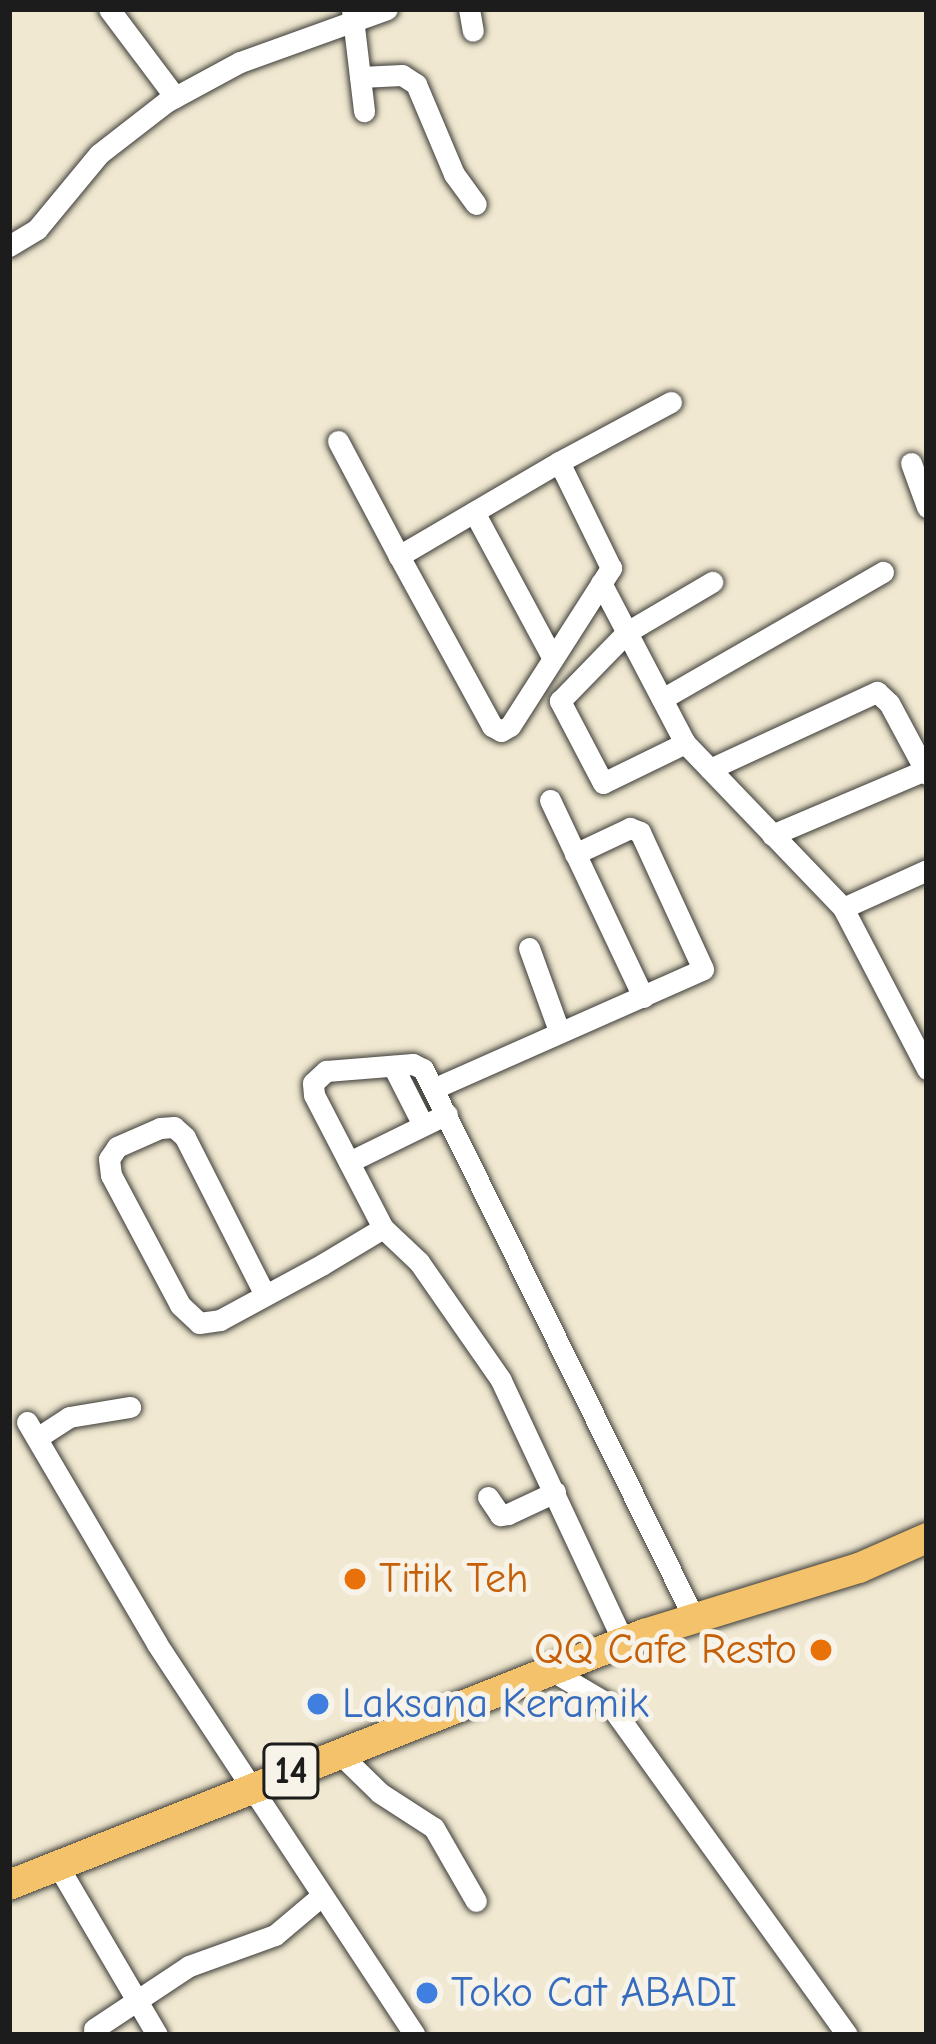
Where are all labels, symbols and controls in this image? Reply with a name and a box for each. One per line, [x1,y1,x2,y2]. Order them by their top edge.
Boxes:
place label: Titik Teh [379,1554,528,1604]
marker: Titik Teh [342,1566,368,1592]
place label: QQ Cafe Resto [534,1625,797,1675]
marker: QQ Cafe Resto [808,1637,834,1663]
place label: Laksana Keramik [342,1679,649,1729]
marker: Laksana Keramik [305,1691,331,1717]
road number: 14 [261,1738,321,1804]
place label: Toko Cat ABADI [451,1968,737,2018]
marker: Toko Cat ABADI [414,1980,440,2006]

